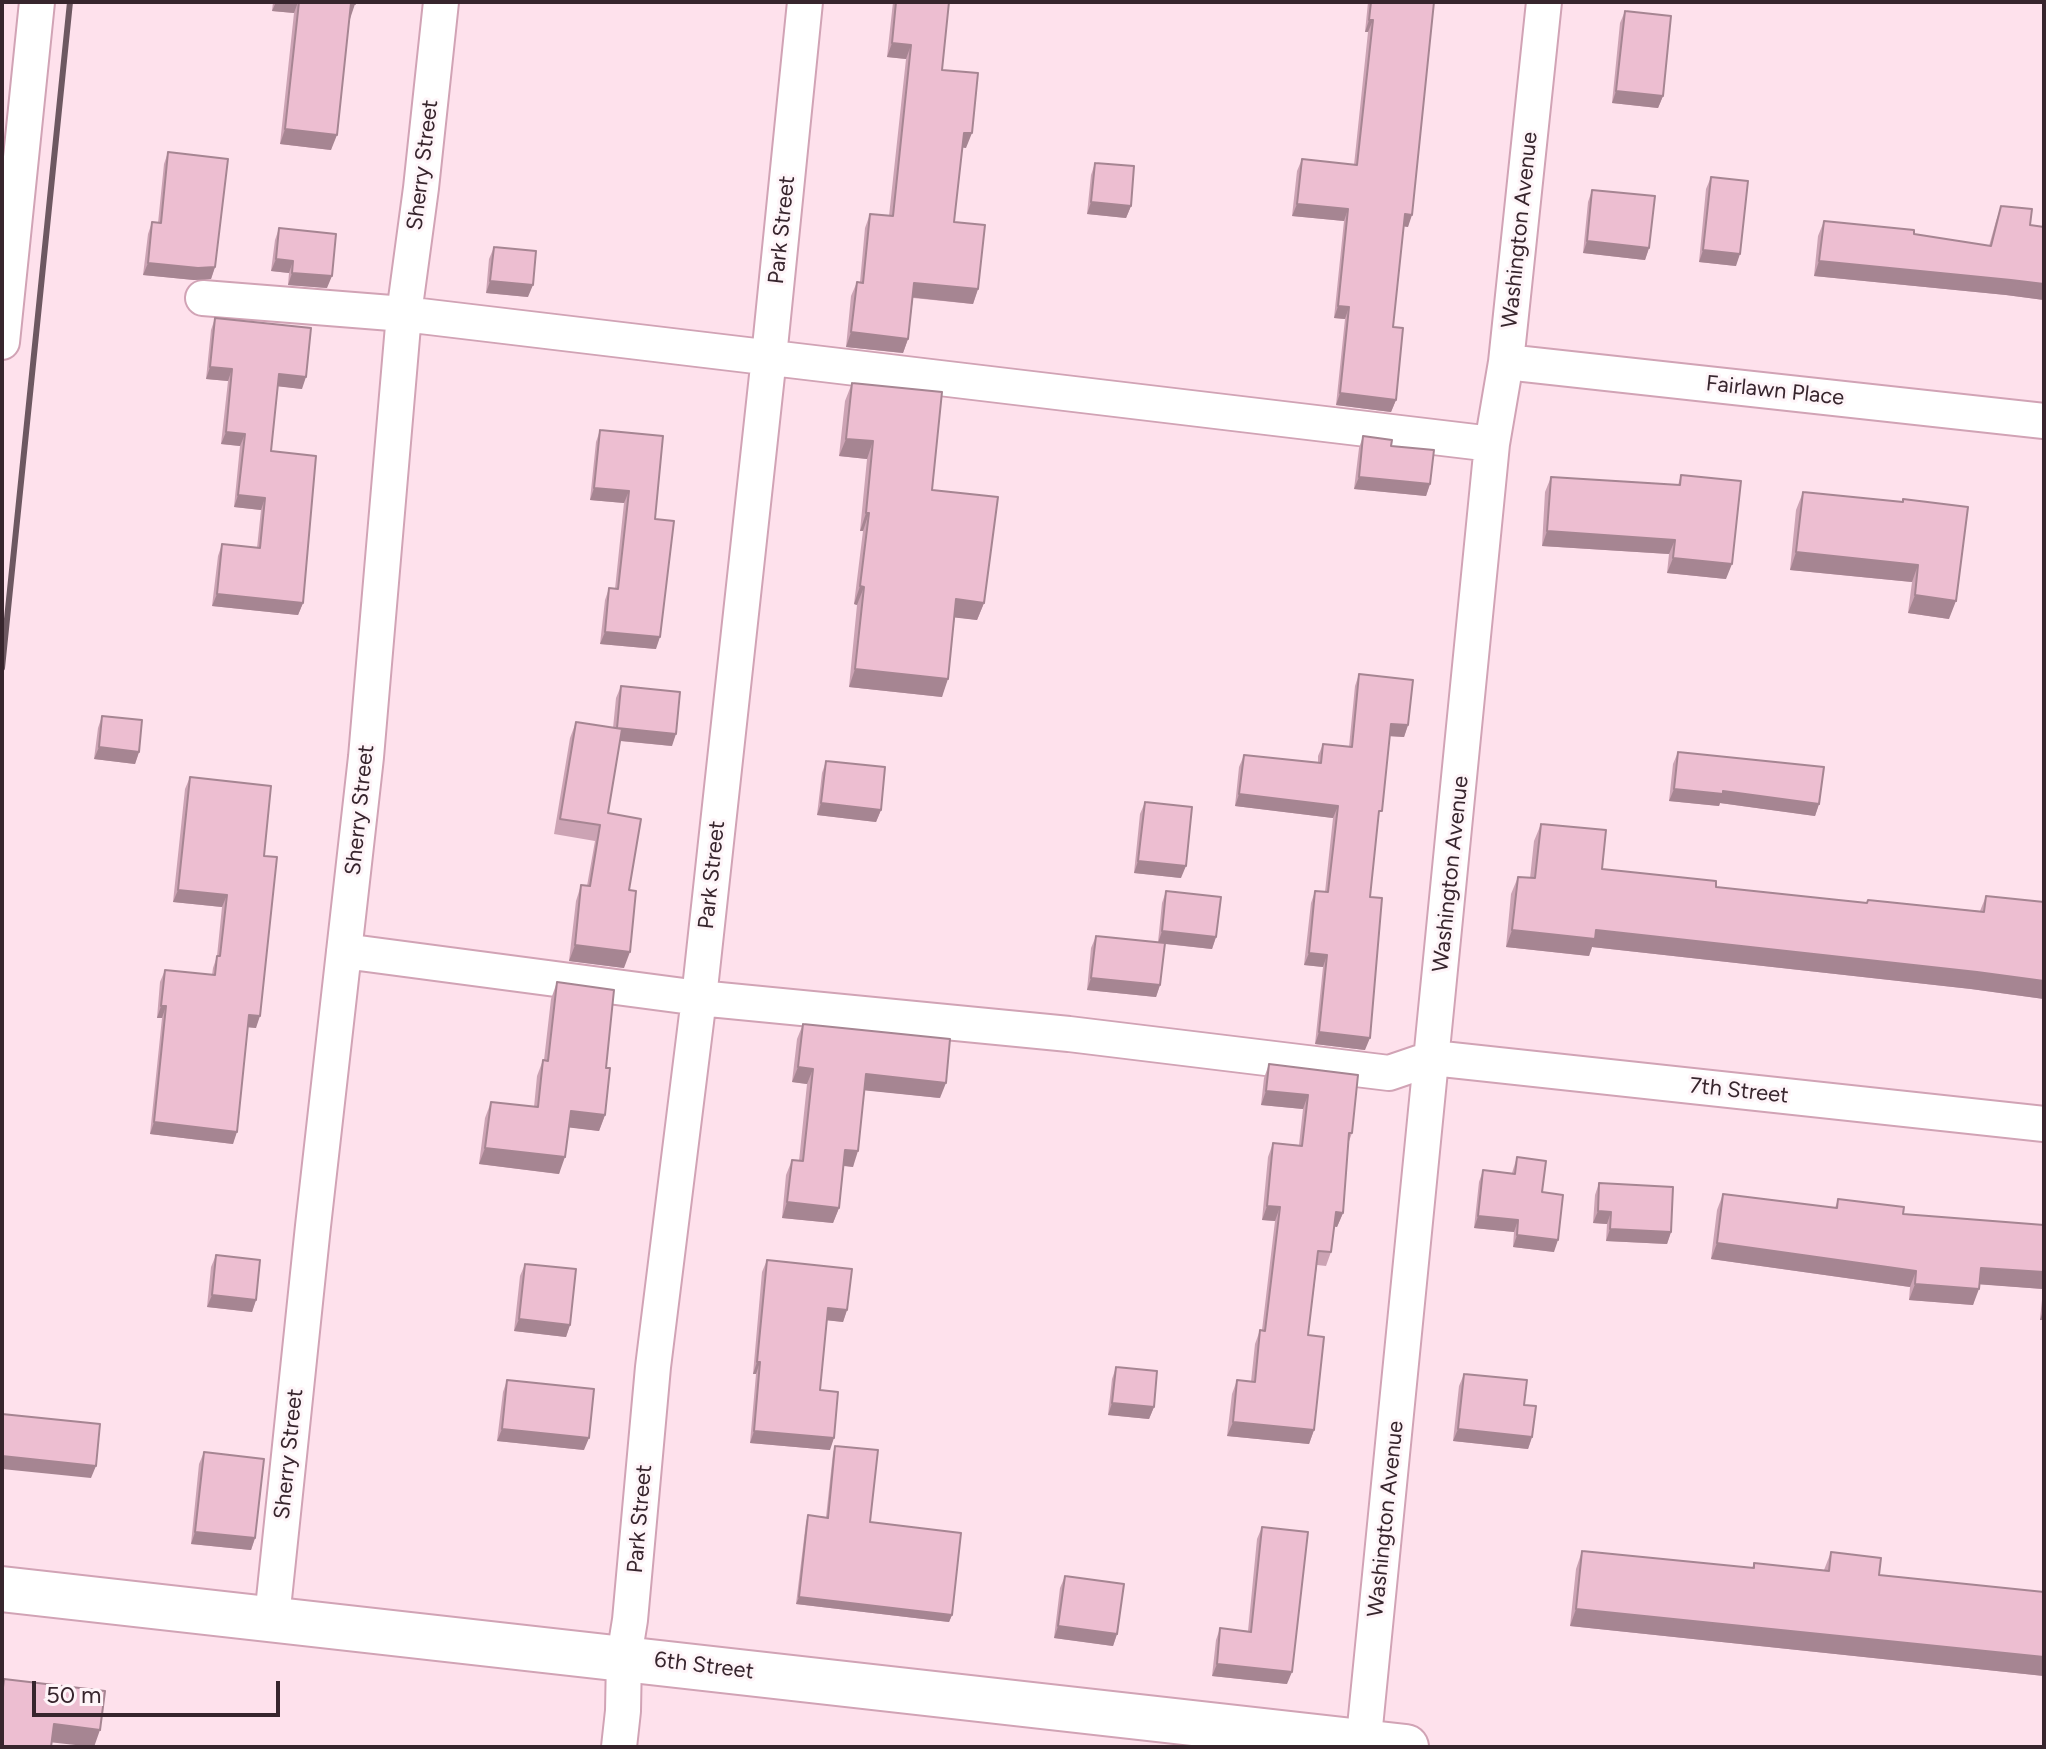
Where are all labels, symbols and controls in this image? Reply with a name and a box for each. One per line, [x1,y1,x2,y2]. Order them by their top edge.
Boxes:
street label: Sherry Street [402,98,444,232]
street label: Washington Avenue [1497,130,1543,330]
street label: Park Street [763,174,801,286]
street label: Fairlawn Place [1704,371,1846,411]
street label: Sherry Street [340,743,380,877]
street label: Washington Avenue [1428,774,1474,974]
street label: Park Street [693,819,731,931]
street label: 7th Street [1688,1073,1790,1109]
street label: Sherry Street [269,1387,309,1521]
street label: Washington Avenue [1363,1419,1409,1619]
street label: Park Street [622,1464,658,1574]
street label: 6th Street [653,1647,755,1685]
scale bar [36,1665,284,1715]
text: 50 m [46,1680,102,1709]

